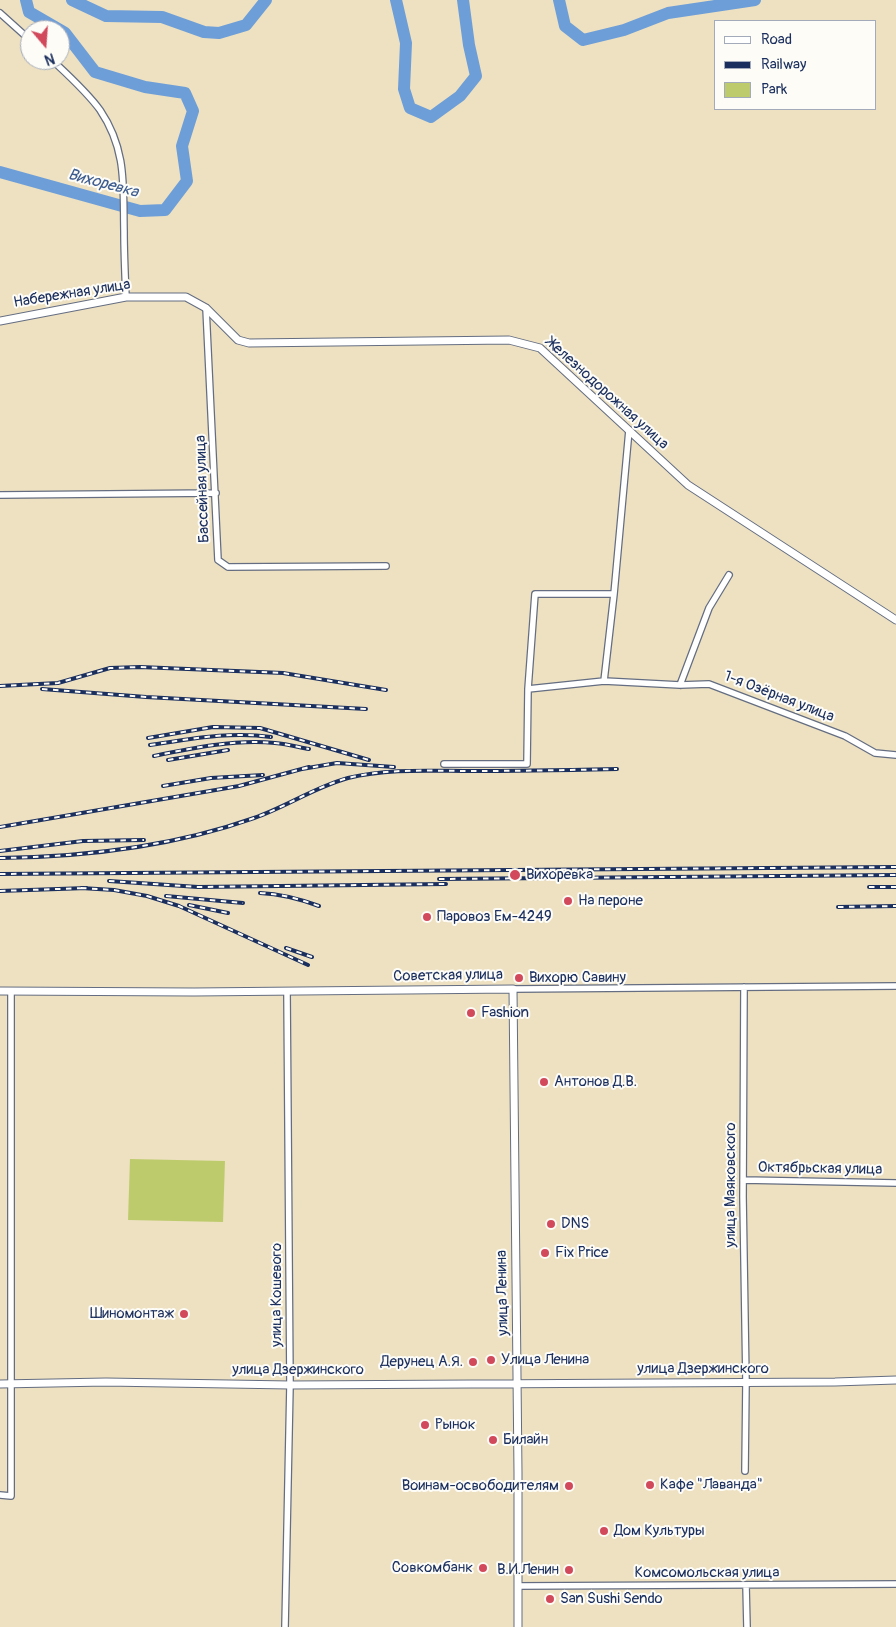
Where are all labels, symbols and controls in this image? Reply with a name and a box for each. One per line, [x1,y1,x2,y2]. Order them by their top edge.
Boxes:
north arrow [20,20,70,70]
legend [714,20,876,110]
text: Road [761,30,792,49]
text: N [42,49,57,68]
text: Railway [761,55,806,74]
text: Park [761,80,787,99]
water label: Вихоревка [66,165,140,203]
street label: Набережная улица [12,276,132,312]
street label: Железнодорожная улица [542,334,672,454]
street label: Бассейная улица [192,435,214,543]
street label: 1-я Озёрная улица [721,668,837,726]
place label: Вихоревка [526,866,593,884]
marker: Вихоревка [508,868,522,882]
place label: На пероне [578,892,643,910]
marker: На пероне [562,895,574,907]
place label: Паровоз Ем-4249 [437,908,552,926]
marker: Паровоз Ем-4249 [421,911,433,923]
street label: Советская улица [393,966,503,986]
place label: Вихорю Савину [529,969,626,987]
marker: Вихорю Савину [513,972,525,984]
place label: Fashion [481,1004,529,1022]
marker: Fashion [465,1007,477,1019]
place label: Антонов Д.В. [554,1073,637,1091]
marker: Антонов Д.В. [538,1076,550,1088]
street label: улица Маяковского [722,1122,740,1248]
street label: Октябрьская улица [758,1159,882,1179]
place label: DNS [561,1215,589,1233]
marker: DNS [545,1218,557,1230]
street label: улица Кошевого [268,1243,286,1347]
place label: Fix Price [555,1244,608,1262]
marker: Fix Price [539,1247,551,1259]
street label: улица Ленина [493,1250,513,1336]
place label: Шиномонтаж [90,1305,174,1323]
marker: Шиномонтаж [178,1308,190,1320]
place label: Улица Ленина [501,1351,589,1369]
place label: Дерунец А.Я. [381,1353,463,1371]
marker: Улица Ленина [485,1354,497,1366]
marker: Дерунец А.Я. [467,1356,479,1368]
street label: улица Дзержинского [637,1360,769,1378]
street label: улица Дзержинского [232,1361,364,1379]
place label: Рынок [435,1416,475,1434]
marker: Рынок [419,1419,431,1431]
place label: Билайн [503,1431,548,1449]
marker: Билайн [487,1434,499,1446]
place label: Кафе "Лаванда" [660,1476,763,1494]
place label: Воинам-освободителям [402,1477,559,1495]
marker: Кафе "Лаванда" [644,1479,656,1491]
marker: Воинам-освободителям [563,1480,575,1492]
place label: Дом Культуры [614,1522,705,1540]
marker: Дом Культуры [598,1525,610,1537]
place label: Совкомбанк [392,1559,473,1577]
place label: В.И.Ленин [497,1561,559,1579]
marker: Совкомбанк [477,1562,489,1574]
marker: В.И.Ленин [563,1564,575,1576]
street label: Комсомольская улица [635,1564,779,1582]
place label: San Sushi Sendo [560,1590,663,1608]
marker: San Sushi Sendo [544,1593,556,1605]

